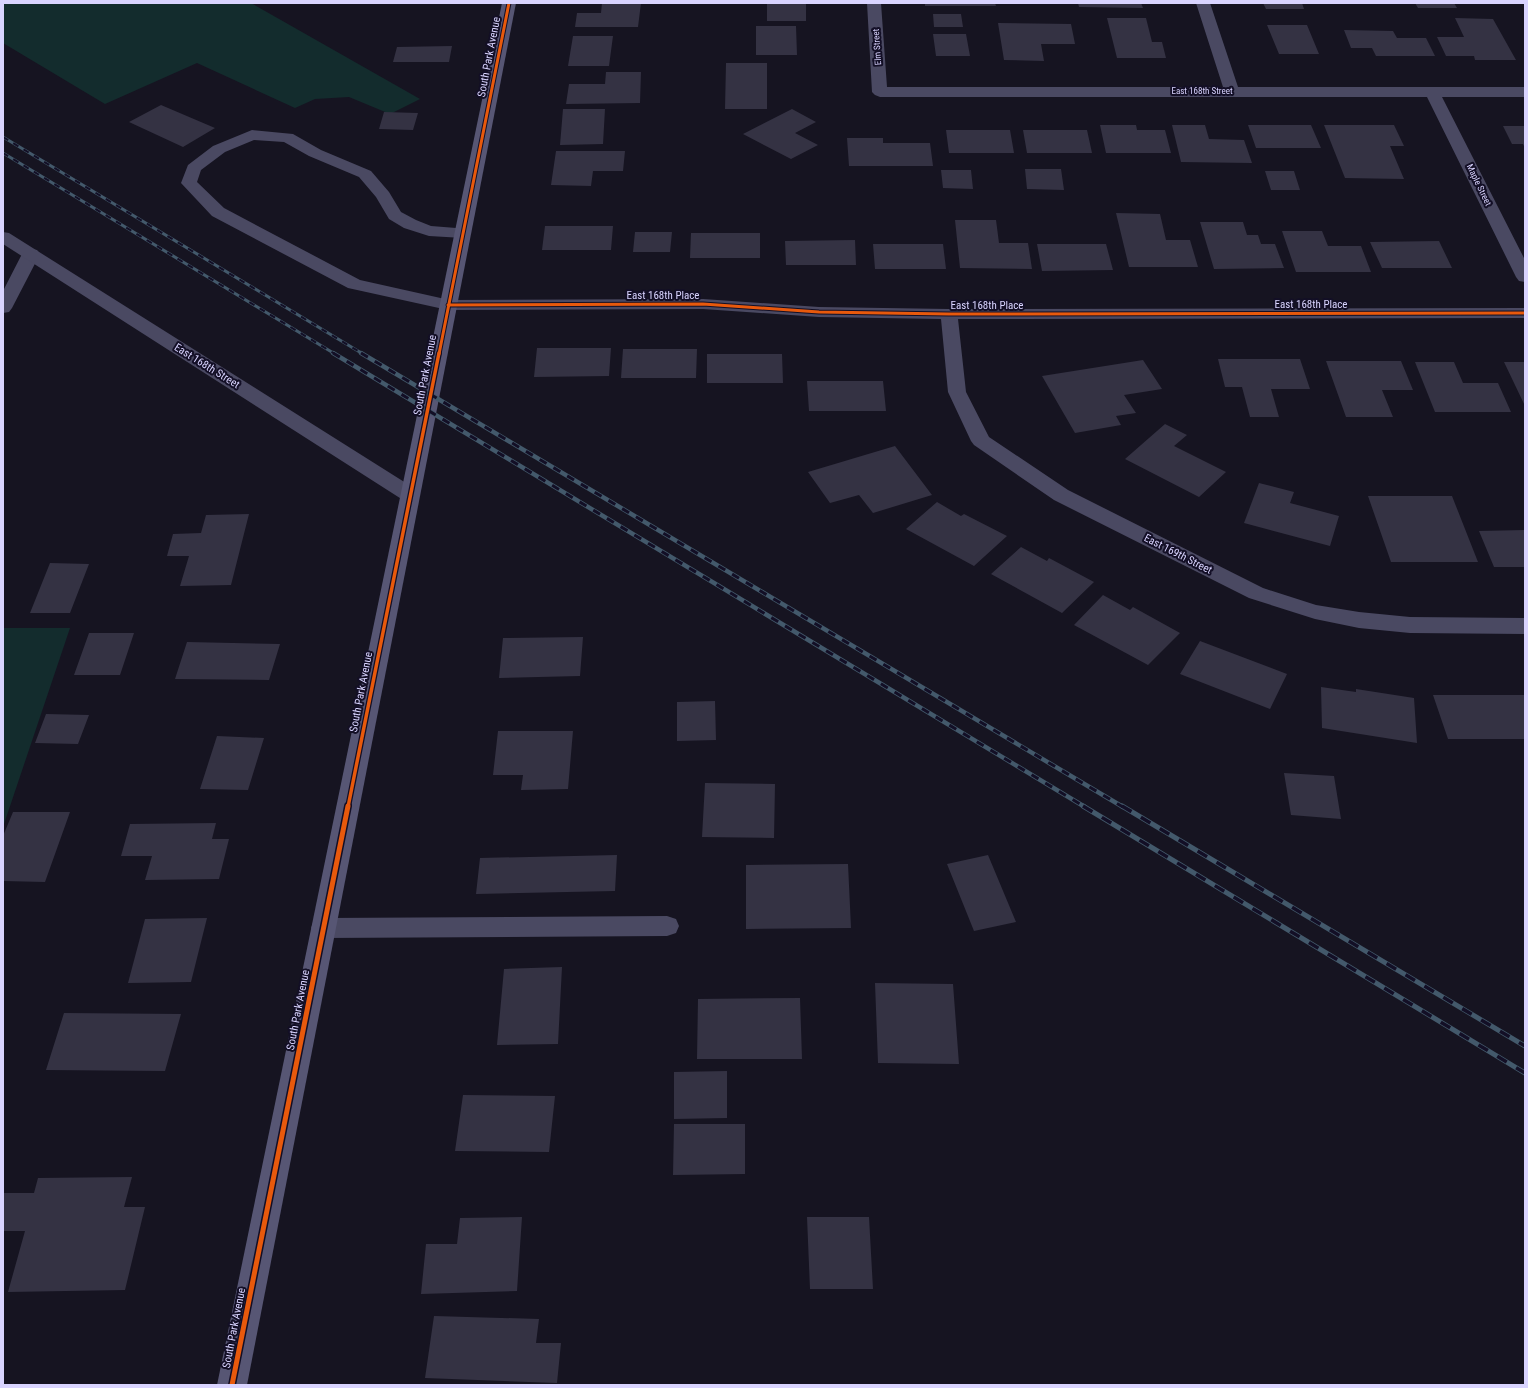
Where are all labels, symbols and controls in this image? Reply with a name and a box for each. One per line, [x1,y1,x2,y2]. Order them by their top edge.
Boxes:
street label: South Park Avenue [475,16,503,98]
street label: Elm Street [871,28,883,66]
street label: East 168th Street [1171,86,1233,96]
street label: Maple Street [1465,163,1493,208]
street label: East 168th Place [626,289,700,302]
street label: East 168th Place [1274,298,1348,311]
street label: East 168th Place [950,299,1024,312]
street label: South Park Avenue [411,334,439,416]
street label: East 168th Street [172,341,242,391]
street label: East 169th Street [1142,531,1214,577]
street label: South Park Avenue [347,651,375,733]
street label: South Park Avenue [284,969,312,1051]
street label: South Park Avenue [220,1287,248,1369]

